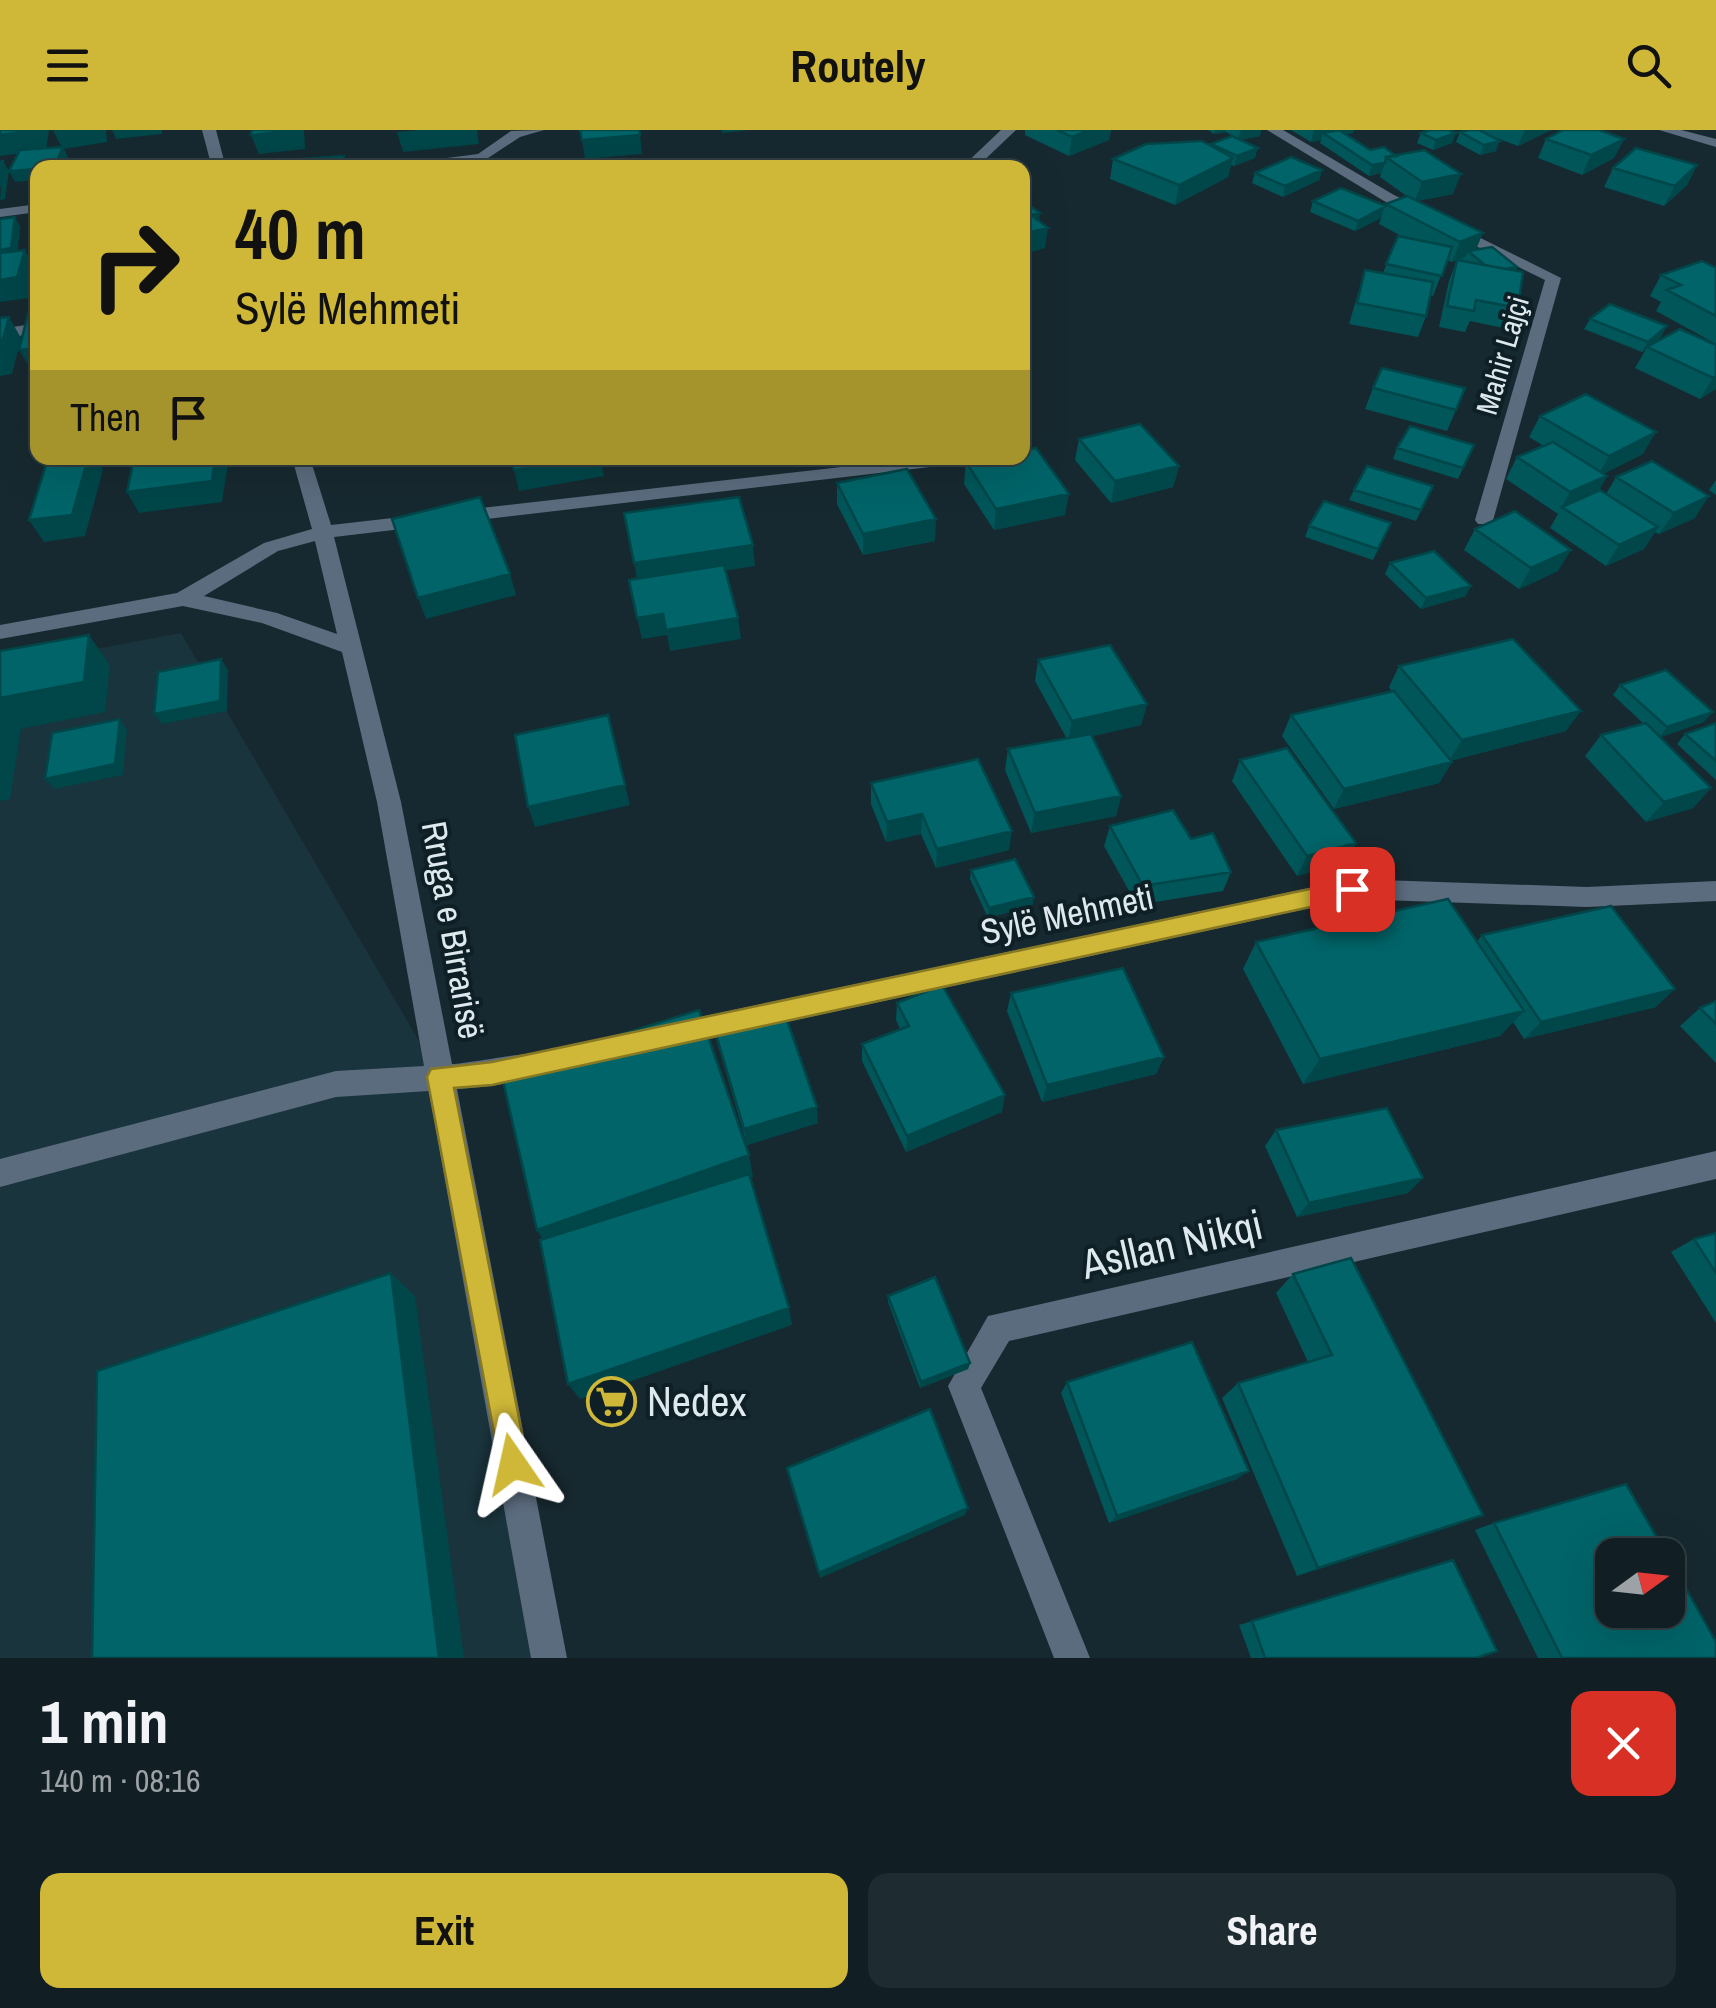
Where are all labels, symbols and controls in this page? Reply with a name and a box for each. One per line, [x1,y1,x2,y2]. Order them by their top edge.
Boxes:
text: Routely [790,35,926,96]
icon: menu [40,38,95,93]
icon: search [1621,38,1676,93]
text: 40 m [235,187,366,281]
icon: right [70,200,200,330]
text: Sylë Mehmeti [235,277,461,338]
street label: Mahir Lajçi [1466,291,1538,419]
icon: arrive [161,390,216,445]
text: Then [70,392,141,443]
street label: Rruga e Birrarisë [411,818,495,1042]
pin [1310,847,1395,932]
icon: arrive [1325,862,1380,917]
street label: Sylë Mehmeti [976,873,1158,955]
street label: Asllan Nikqi [1075,1196,1268,1292]
place label: Nedex [647,1373,747,1429]
supermarket icon: Nedex [586,1375,638,1427]
position arrow [461,1412,565,1516]
north arrow [1595,1538,1685,1628]
map controls [1595,1538,1685,1628]
text: 1 min [40,1681,169,1762]
button: close [1571,1691,1676,1796]
text: 140 m · 08:16 [40,1759,200,1802]
button: Exit [40,1873,848,1988]
button: Share [868,1873,1676,1988]

